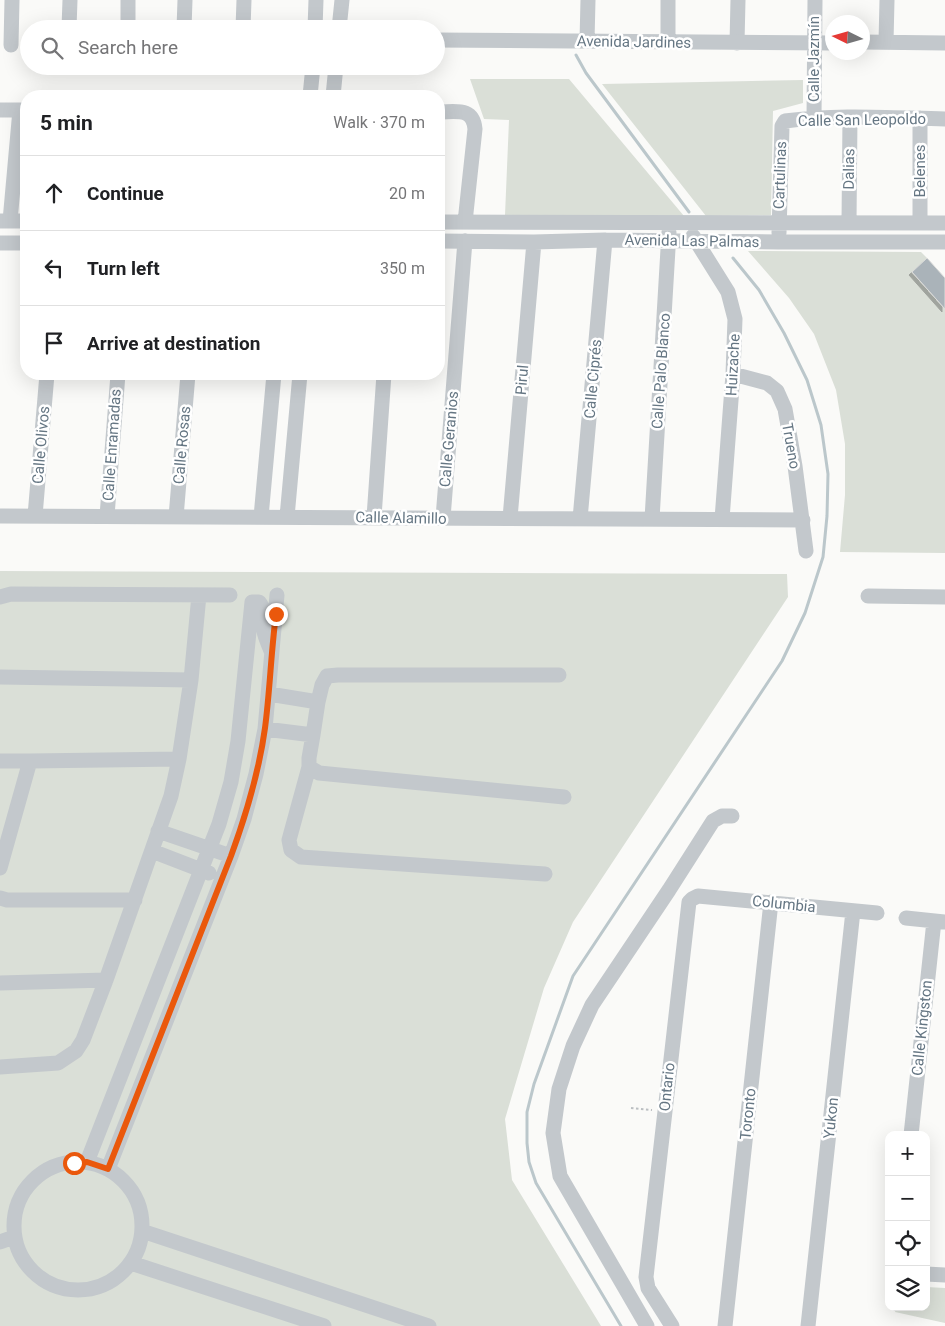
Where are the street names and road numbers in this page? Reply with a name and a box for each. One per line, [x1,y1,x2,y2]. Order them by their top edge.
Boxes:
street label: Calle Jazmín [805,16,823,102]
street label: Avenida Jardines [577,32,691,52]
street label: Calle San Leopoldo [798,110,926,130]
street label: Cartulinas [770,141,790,209]
street label: Belenes [911,145,929,197]
street label: Dalias [840,148,858,190]
street label: Avenida Las Palmas [624,231,760,251]
street label: Calle Palo Blanco [648,312,674,430]
street label: Huizache [722,333,744,397]
street label: Calle Ciprés [581,339,605,419]
street label: Pirul [512,364,532,396]
street label: Calle Enramadas [99,388,125,502]
street label: Calle Geranios [436,390,462,488]
street label: Calle Olivos [29,405,53,485]
street label: Calle Rosas [170,405,194,485]
street label: Trueno [778,422,804,470]
street label: Calle Alamillo [355,508,447,528]
street label: Columbia [751,892,817,916]
street label: Calle Kingston [908,979,936,1077]
street label: Ontario [655,1062,679,1112]
street label: Toronto [736,1087,760,1141]
street label: Yukon [820,1096,842,1140]

